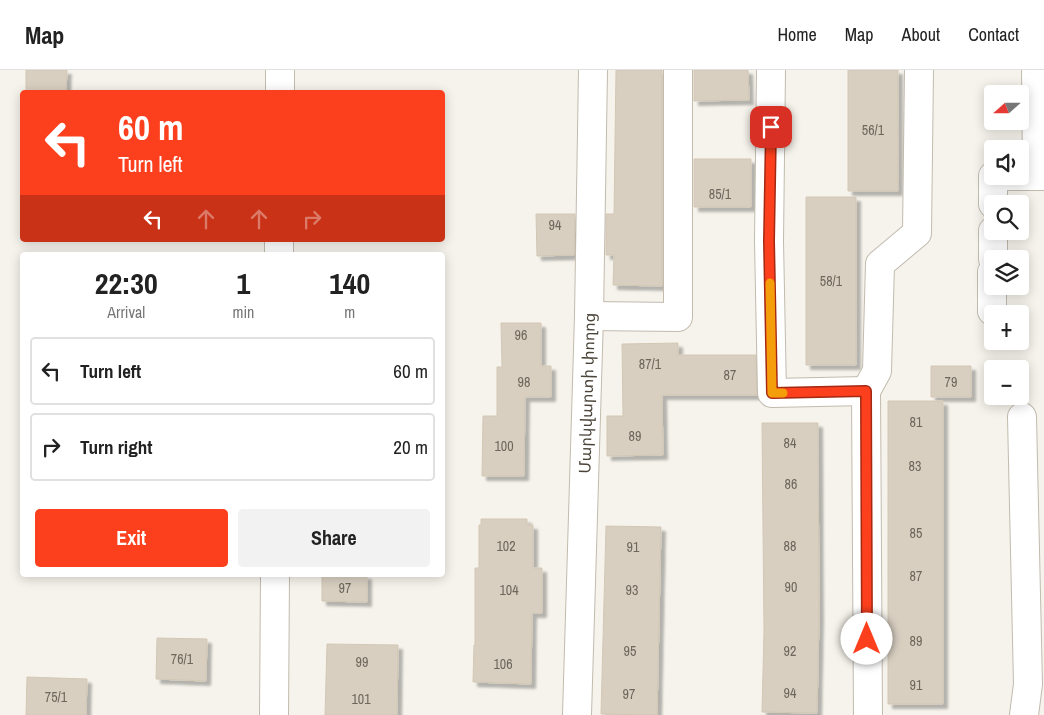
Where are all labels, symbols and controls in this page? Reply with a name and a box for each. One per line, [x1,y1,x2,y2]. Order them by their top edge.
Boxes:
text: Map [25,19,64,51]
text: Home [777,22,817,47]
text: Map [845,22,874,47]
text: About [902,22,940,47]
text: Contact [968,22,1019,47]
north arrow [984,85,1029,130]
map controls [984,85,1029,405]
text: 60 m [118,104,183,151]
pin [750,106,792,148]
icon: left [35,110,100,175]
icon: arrive [757,113,785,141]
house number: 56/1 [862,121,885,139]
button: sound [984,140,1029,185]
text: Turn left [118,149,183,179]
house number: 85/1 [709,185,732,203]
button: search [984,195,1029,240]
icon: left [139,205,167,233]
icon: ahead [192,205,220,233]
icon: ahead [245,205,273,233]
icon: right [298,205,326,233]
house number: 94 [549,216,562,234]
button: layers [984,250,1029,295]
text: 22:30 [95,263,158,303]
text: 1 [237,263,250,303]
text: 140 [329,263,370,303]
house number: 58/1 [820,272,843,290]
text: Arrival [107,301,145,323]
text: min [232,301,254,323]
text: m [344,301,355,323]
button: + [984,305,1029,350]
street label: Մարկվարտի փողոց [573,312,600,474]
house number: 96 [515,326,527,344]
house number: 87/1 [639,355,662,373]
icon: left [37,357,65,385]
text: Turn left [80,358,141,384]
text: 60 m [393,358,428,384]
button: − [984,360,1029,405]
house number: 87 [724,366,736,384]
house number: 98 [518,373,530,391]
house number: 79 [945,373,957,391]
house number: 81 [910,413,923,431]
house number: 89 [629,427,641,445]
icon: right [37,433,65,461]
text: Turn right [80,434,152,460]
text: 20 m [393,434,428,460]
house number: 84 [784,434,797,452]
house number: 100 [494,437,514,455]
house number: 83 [909,457,921,475]
house number: 86 [785,475,797,493]
button: Exit [35,509,228,567]
button: Share [238,509,430,567]
house number: 85 [910,524,922,542]
house number: 102 [496,537,516,555]
house number: 88 [784,537,796,555]
house number: 91 [627,538,640,556]
house number: 87 [910,567,922,585]
house number: 90 [785,578,797,596]
house number: 97 [339,579,351,597]
house number: 104 [499,581,519,599]
house number: 93 [626,581,638,599]
position arrow [840,612,892,664]
house number: 89 [910,632,922,650]
house number: 95 [624,642,636,660]
house number: 92 [784,642,796,660]
house number: 76/1 [171,650,194,668]
house number: 99 [356,653,368,671]
house number: 106 [493,655,513,673]
house number: 91 [910,676,923,694]
house number: 94 [784,684,797,702]
house number: 97 [623,685,635,703]
house number: 75/1 [45,688,68,706]
house number: 101 [351,690,371,708]

